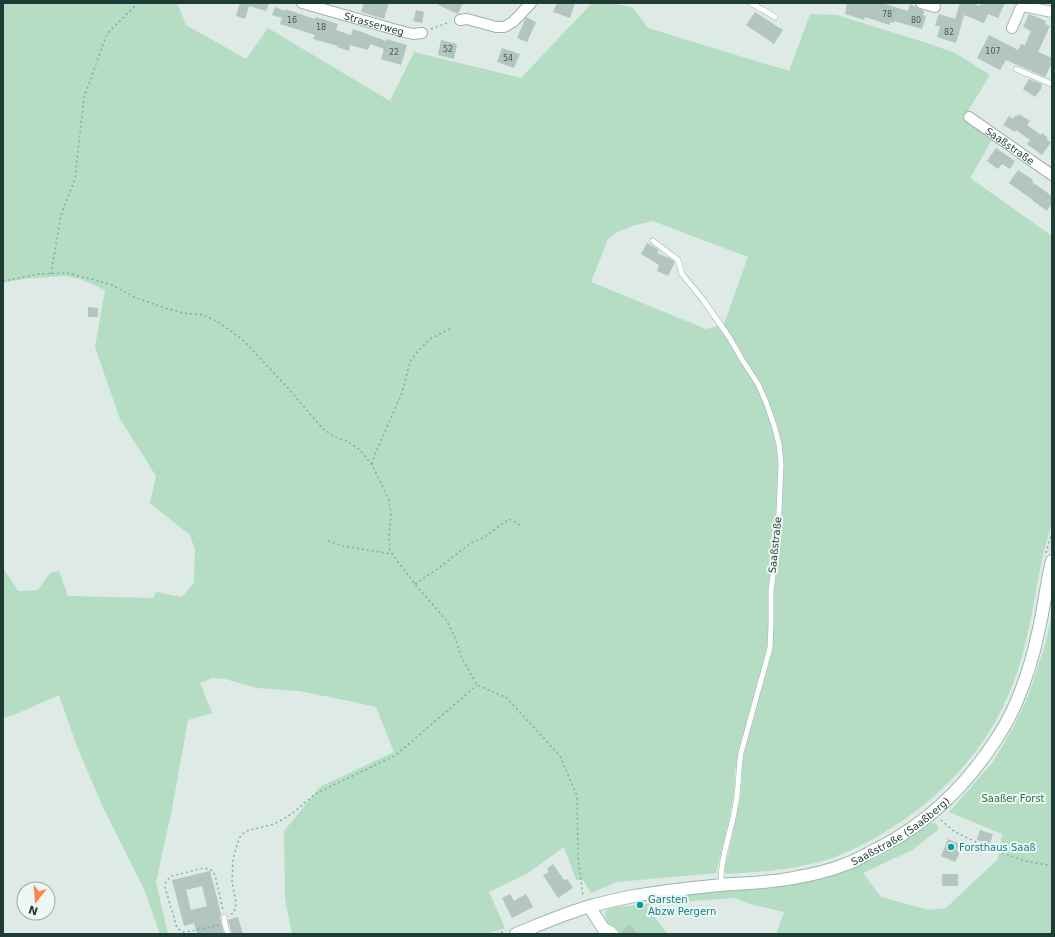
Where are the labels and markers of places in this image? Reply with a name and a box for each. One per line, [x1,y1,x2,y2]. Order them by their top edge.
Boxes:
marker: Forsthaus Saaß [946,842,956,852]
place label: Forsthaus Saaß [959,842,1036,853]
place label: Garsten Abzw Pergern [648,894,716,917]
marker: Garsten Abzw Pergern [635,900,645,910]

